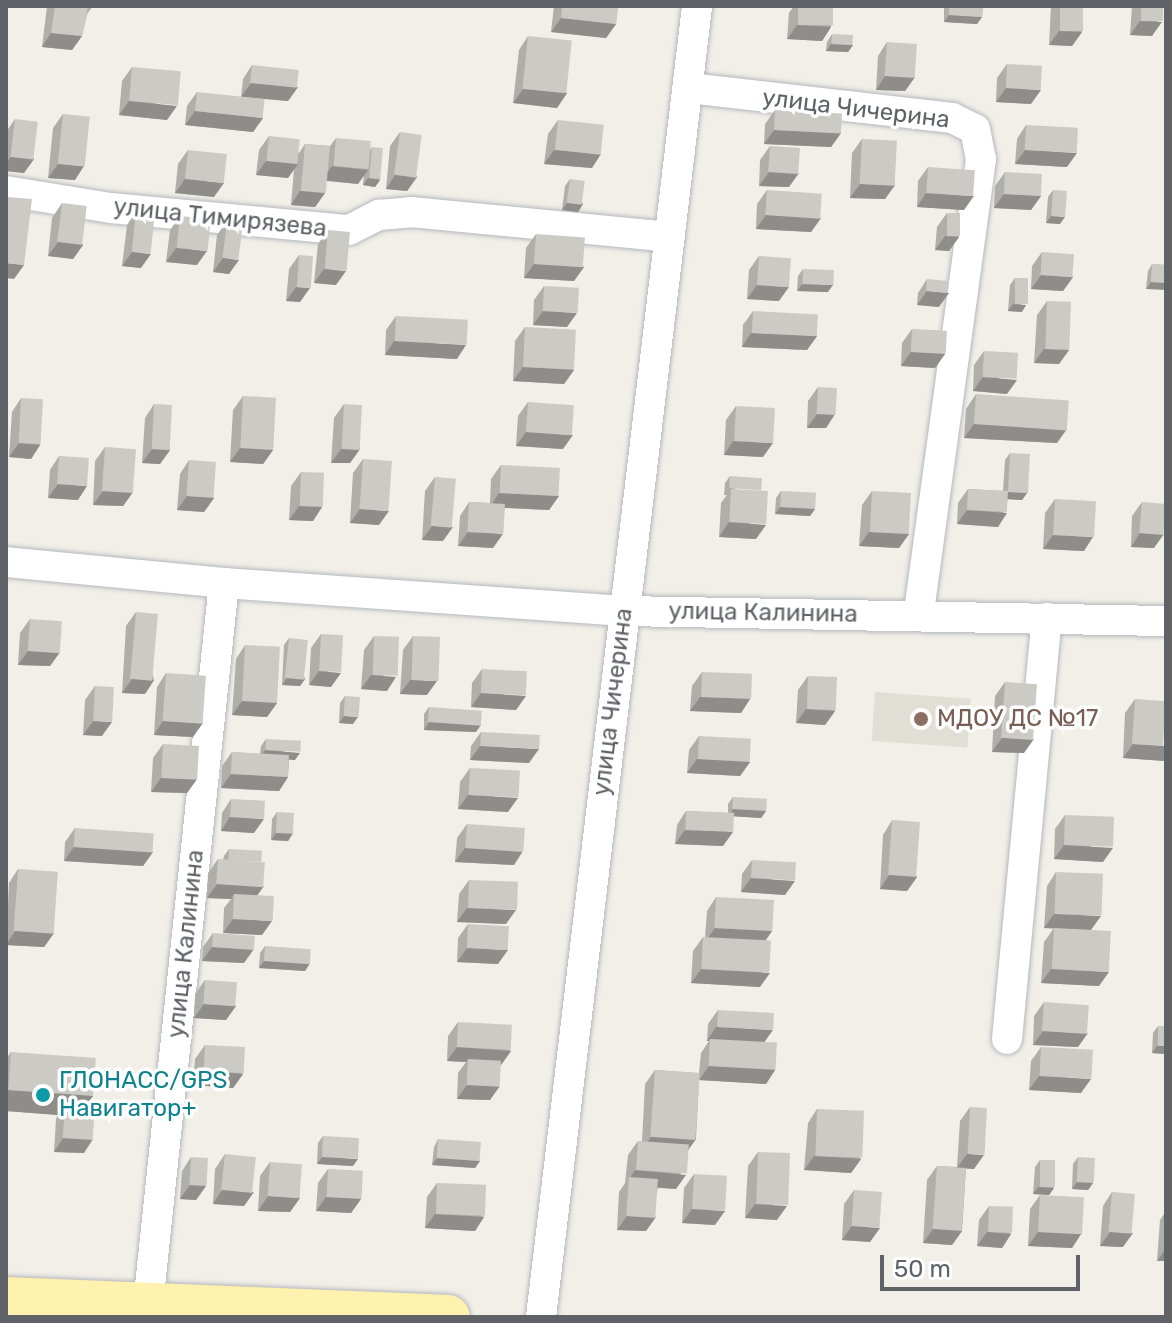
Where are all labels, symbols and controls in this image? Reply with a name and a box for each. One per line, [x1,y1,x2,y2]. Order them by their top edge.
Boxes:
street label: улица Чичерина [761,83,951,135]
street label: улица Тимирязева [112,192,328,244]
street label: улица Калинина [668,597,858,629]
street label: улица Чичерина [587,607,639,797]
place label: МДОУ ДС №17 [937,705,1098,733]
marker: МДОУ ДС №17 [912,710,930,728]
street label: улица Калинина [162,848,210,1040]
place label: ГЛОНАСС/GPS Навигатор+ [59,1067,227,1123]
marker: ГЛОНАСС/GPS Навигатор+ [34,1086,52,1104]
scale bar [884,1239,1084,1289]
text: 50 m [894,1255,951,1283]

